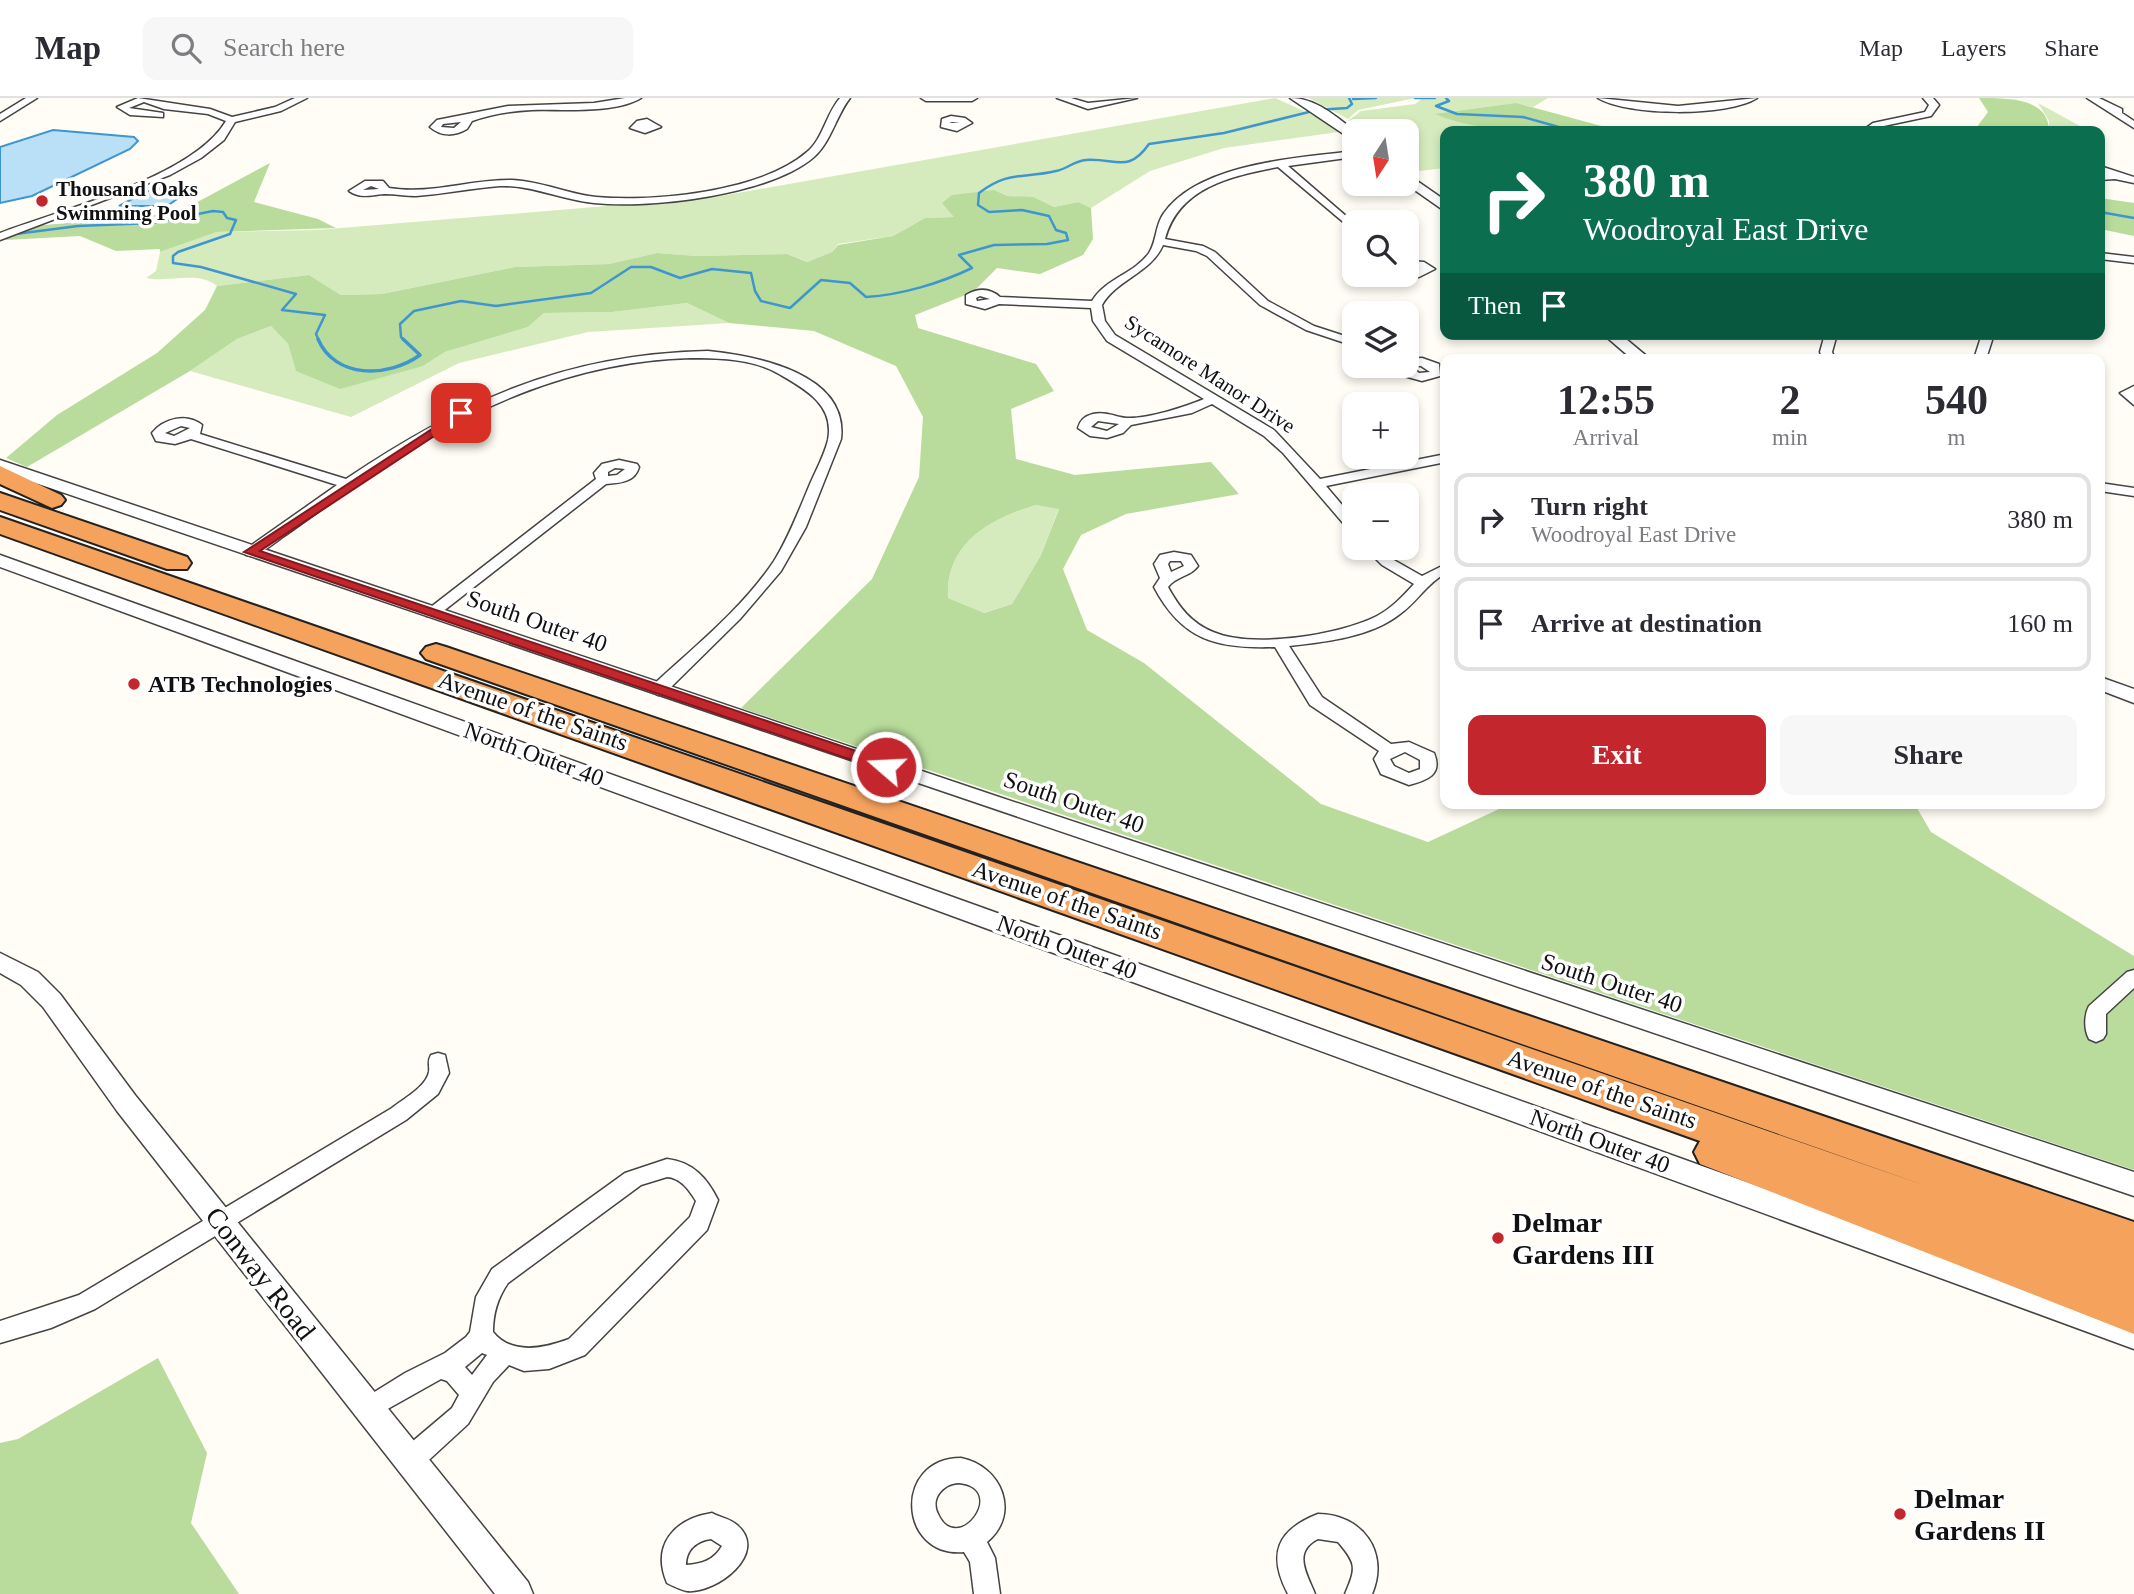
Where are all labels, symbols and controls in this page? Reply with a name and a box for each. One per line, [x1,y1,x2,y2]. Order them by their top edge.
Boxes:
search box [143,17,633,80]
icon: search [167,29,205,67]
text: Map [35,30,101,66]
text: Search here [223,33,345,62]
text: Map [1859,35,1903,61]
text: Layers [1941,35,2006,61]
text: Share [2044,35,2099,61]
north arrow [1342,119,1419,196]
map controls [1342,119,1419,560]
text: 380 m [1583,153,1710,208]
icon: right [1468,154,1559,245]
place label: Thousand Oaks Swimming Pool [56,177,198,225]
marker: Thousand Oaks Swimming Pool [34,193,50,209]
button: search [1342,210,1419,287]
text: Woodroyal East Drive [1583,211,1868,247]
icon: arrive [1535,287,1573,325]
text: Then [1468,291,1521,320]
button: layers [1342,301,1419,378]
street label: Sycamore Manor Drive [1120,310,1300,438]
text: 12:55 [1557,377,1655,423]
text: 2 [1779,377,1800,423]
text: 540 [1925,377,1988,423]
pin [431,383,491,443]
button: + [1342,392,1419,469]
icon: arrive [442,394,480,432]
text: Arrival [1573,425,1639,450]
text: min [1772,425,1808,450]
text: m [1947,425,1965,450]
button: − [1342,483,1419,560]
text: Turn right [1531,492,1648,521]
icon: right [1472,501,1510,539]
text: 380 m [2007,505,2073,534]
text: Woodroyal East Drive [1531,522,1736,547]
street label: South Outer 40 [463,585,611,657]
icon: arrive [1472,605,1510,643]
text: Arrive at destination [1531,609,1762,638]
text: 160 m [2007,609,2073,638]
street label: Avenue of the Saints [435,666,631,756]
place label: ATB Technologies [148,671,332,697]
marker: ATB Technologies [126,676,142,692]
button: Exit [1468,715,1766,795]
button: Share [1780,715,2077,795]
street label: North Outer 40 [461,717,607,791]
position arrow [849,730,923,804]
street label: South Outer 40 [1000,766,1148,838]
street label: Avenue of the Saints [969,855,1165,945]
street label: North Outer 40 [994,910,1140,984]
street label: South Outer 40 [1538,948,1686,1018]
street label: Avenue of the Saints [1504,1044,1700,1134]
street label: North Outer 40 [1527,1104,1673,1178]
street label: Conway Road [199,1201,322,1346]
place label: Delmar Gardens III [1512,1207,1654,1270]
marker: Delmar Gardens III [1490,1230,1506,1246]
place label: Delmar Gardens II [1914,1483,2045,1546]
marker: Delmar Gardens II [1892,1506,1908,1522]

